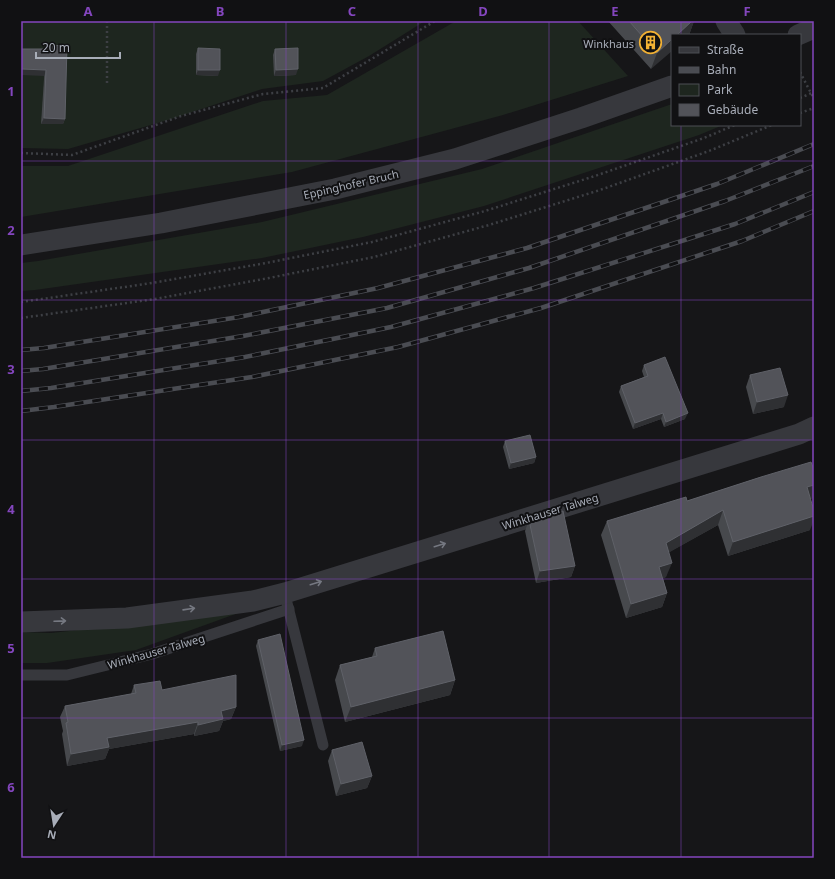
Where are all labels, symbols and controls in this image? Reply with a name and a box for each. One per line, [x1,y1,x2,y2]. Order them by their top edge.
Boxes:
text: A [84,2,93,20]
text: B [216,2,224,20]
text: C [348,2,356,20]
text: D [478,2,488,20]
text: E [611,2,619,20]
text: F [743,2,751,20]
building icon: Winkhaus [637,30,663,56]
scale bar [36,34,120,60]
legend [671,34,801,126]
place label: Winkhaus [583,36,634,51]
text: 20 m [42,39,70,56]
text: Straße [707,41,744,58]
text: Bahn [707,61,736,78]
text: Park [707,81,733,98]
text: 1 [7,82,15,100]
text: Gebäude [707,101,758,118]
street label: Eppinghofer Bruch [302,166,400,202]
text: 2 [7,221,15,239]
text: 3 [7,360,15,378]
street label: Winkhauser Talweg [500,489,600,533]
text: 4 [7,500,15,518]
one-way arrow [434,540,446,548]
one-way arrow [310,579,323,586]
one-way arrow [182,605,195,613]
one-way arrow [53,617,66,624]
street label: Winkhauser Talweg [106,630,206,672]
text: 5 [7,639,15,657]
text: 6 [7,778,15,796]
north arrow [34,805,74,845]
text: N [46,827,58,844]

